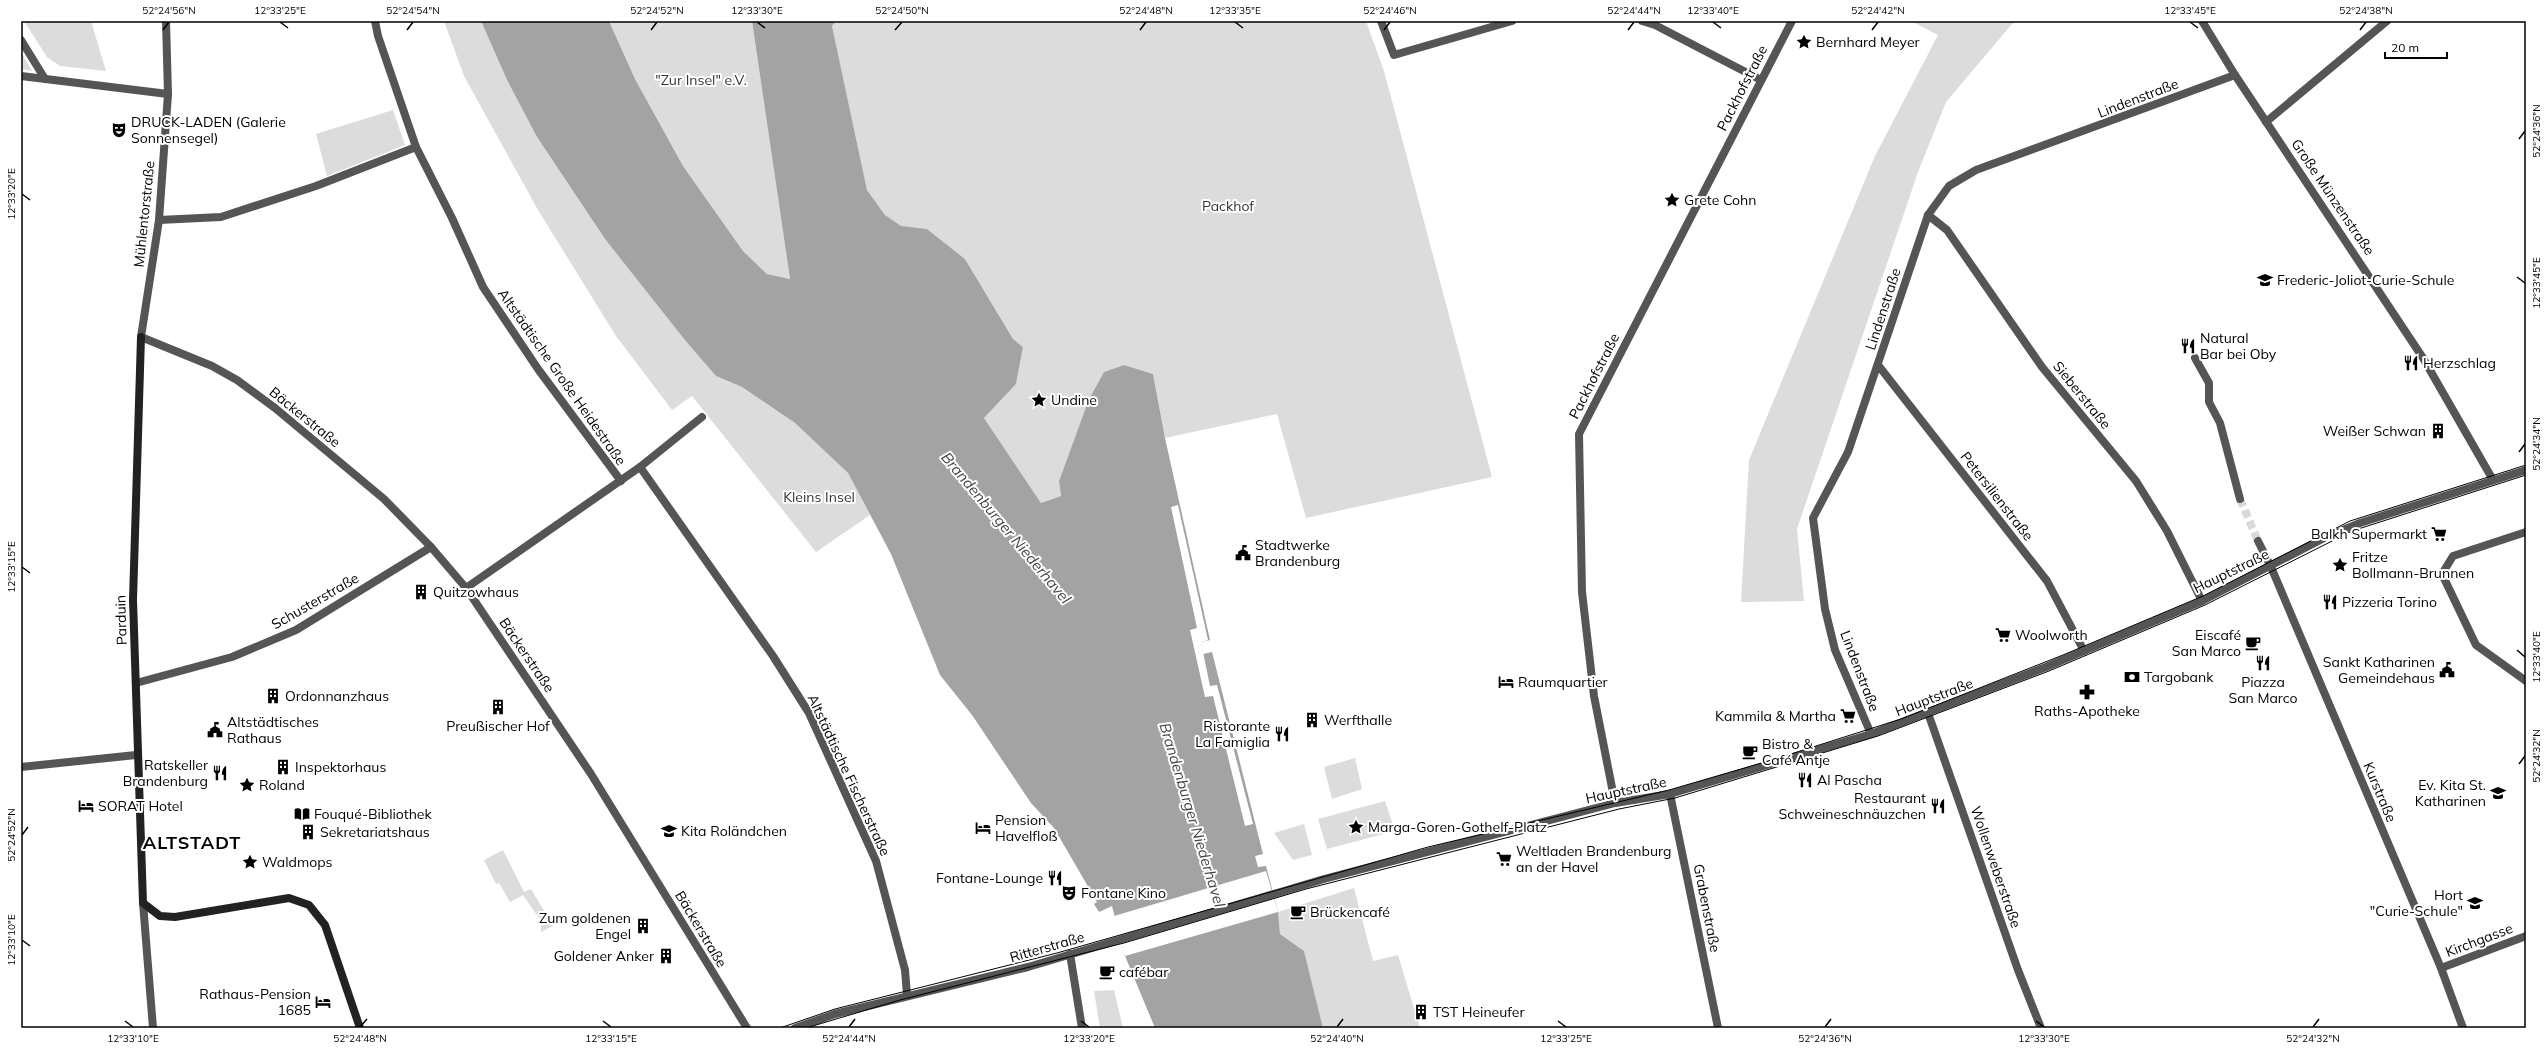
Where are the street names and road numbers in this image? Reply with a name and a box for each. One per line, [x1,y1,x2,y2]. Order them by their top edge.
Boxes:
street label: Packhofstraße [1713,42,1771,134]
street label: Lindenstraße [2095,74,2181,122]
street label: Große Münzenstraße [2287,135,2379,259]
street label: Mühlentorstraße [129,160,159,268]
street label: Lindenstraße [1861,266,1905,352]
street label: Altstädtische Große Heidestraße [494,285,630,469]
street label: Packhofstraße [1565,330,1623,422]
street label: Sieberstraße [2049,357,2115,433]
street label: Bäckerstraße [266,383,344,451]
street label: Petersilienstraße [1957,448,2037,544]
street label: Hauptstraße [2190,545,2272,597]
street label: Schusterstraße [268,569,362,633]
street label: Parduin [111,595,131,645]
street label: Bäckerstraße [495,614,559,696]
street label: Lindenstraße [1836,628,1884,714]
street label: Hauptstraße [1892,674,1976,720]
street label: Altstädtische Fischerstraße [804,691,894,859]
street label: Kurstraße [2359,759,2401,825]
street label: Hauptstraße [1584,773,1668,807]
street label: Wollenweberstraße [1967,804,2025,930]
street label: Grabenstraße [1690,862,1724,954]
street label: Bäckerstraße [671,887,731,971]
street label: Kirchgasse [2443,919,2515,961]
street label: Ritterstraße [1008,928,1086,966]

